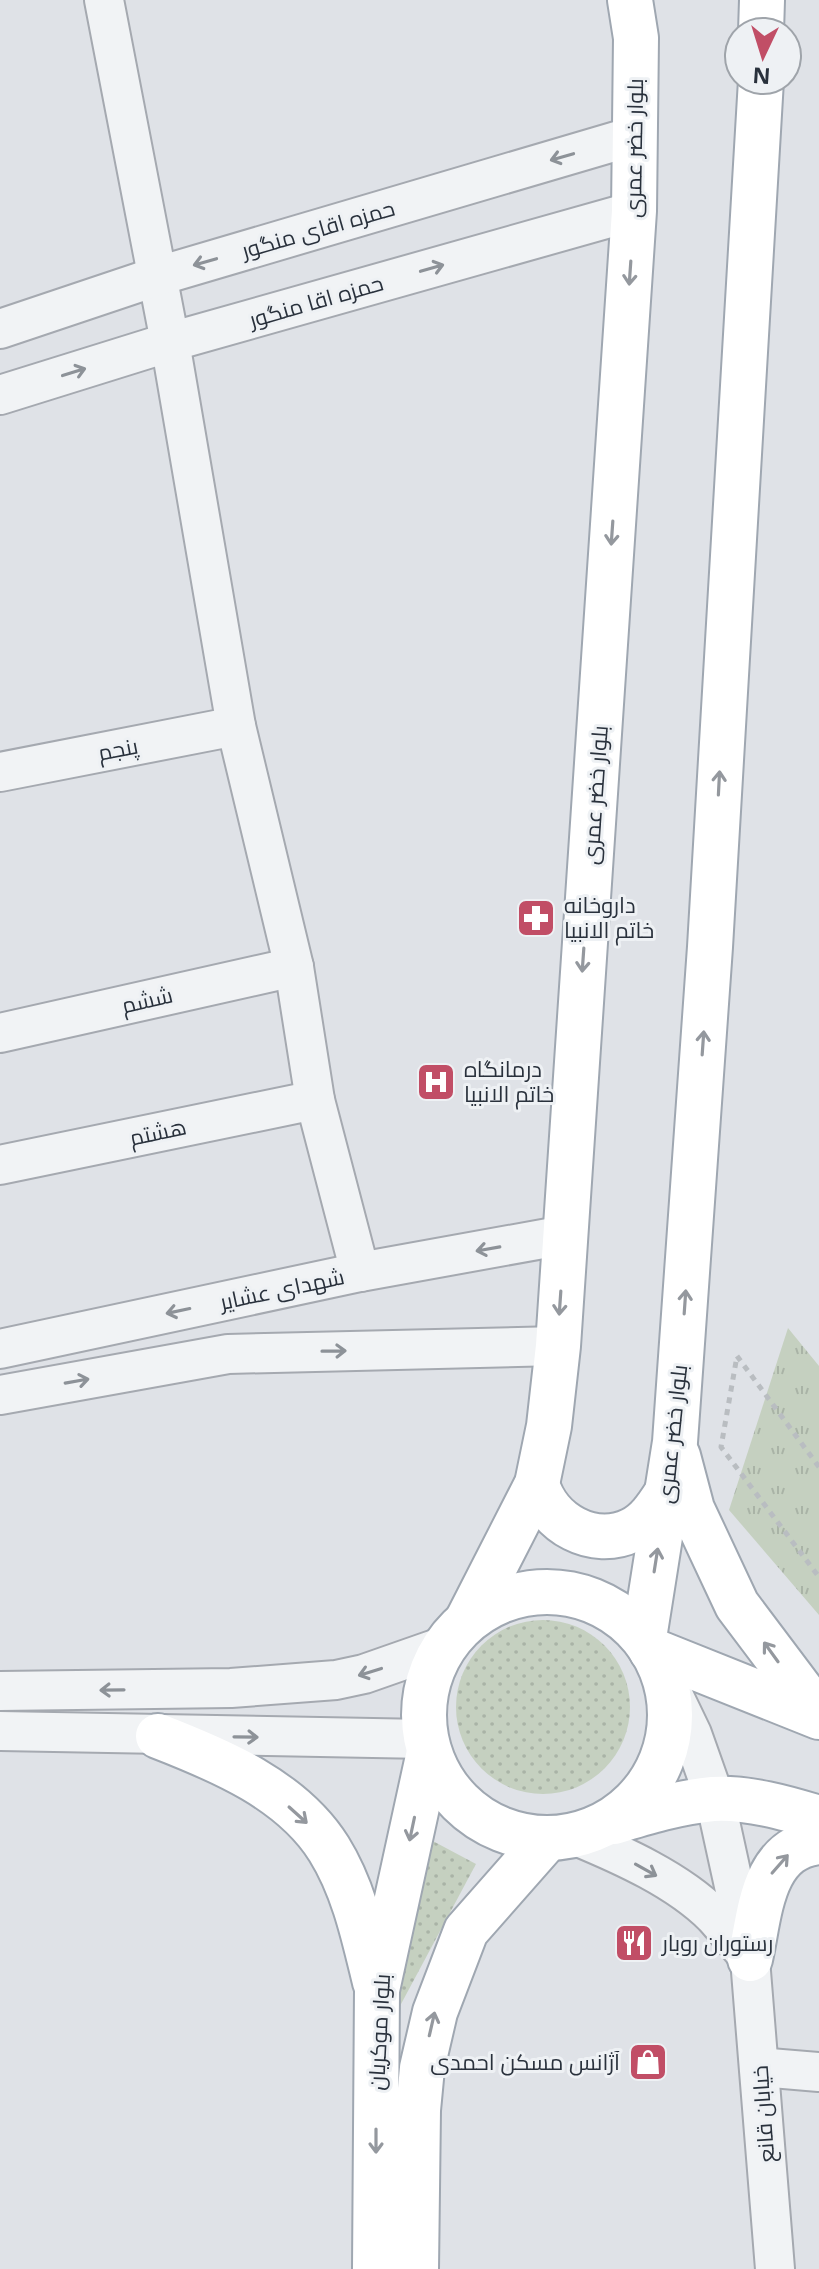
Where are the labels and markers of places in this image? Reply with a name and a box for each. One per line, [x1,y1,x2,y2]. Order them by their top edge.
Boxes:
place label: داروخانه خاتم الانبیا [564,889,654,946]
pharmacy icon: داروخانه خاتم الانبیا [515,897,557,939]
place label: درمانگاه خاتم الانبیا [464,1053,554,1110]
hospital icon: درمانگاه خاتم الانبیا [415,1061,457,1103]
restaurant icon: رستوران روبار [613,1922,655,1964]
place label: رستوران روبار [660,1927,773,1957]
shop icon: آژانس مسکن احمدی [627,2041,669,2083]
place label: آژانس مسکن احمدی [430,2046,620,2076]

